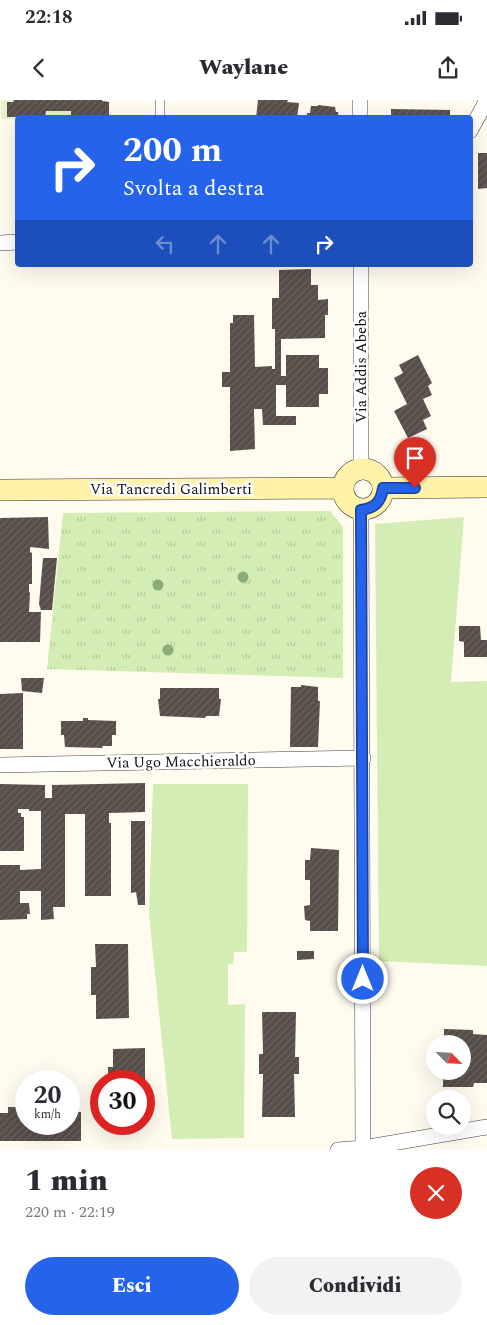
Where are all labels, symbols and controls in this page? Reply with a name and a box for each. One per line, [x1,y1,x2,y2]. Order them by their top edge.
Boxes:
text: 22:18 [25,3,73,32]
text: Waylane [199,51,288,84]
icon: back [25,54,53,82]
icon: share [434,54,462,82]
text: 200 m [123,124,222,177]
icon: right [40,135,105,200]
text: Svolta a destra [123,172,264,205]
icon: left [151,230,179,258]
icon: ahead [204,230,232,258]
icon: ahead [257,230,285,258]
icon: right [310,230,338,258]
street label: Via Addis Abeba [350,310,373,423]
pin [394,437,436,488]
icon: arrive [401,444,429,472]
street label: Via Tancredi Galimberti [90,478,252,501]
street label: Via Ugo Macchieraldo [106,749,256,775]
position arrow [336,952,388,1004]
north arrow [426,1035,471,1080]
map controls [426,1035,471,1135]
speed limit sign: 30 [90,1070,155,1135]
text: 20 [33,1077,62,1115]
button: search [426,1090,471,1135]
text: km/h [34,1105,61,1124]
text: 1 min [25,1158,108,1204]
button: close [410,1167,462,1219]
text: 220 m · 22:19 [25,1200,115,1224]
button: Esci [25,1257,239,1315]
button: Condividi [249,1257,462,1315]

